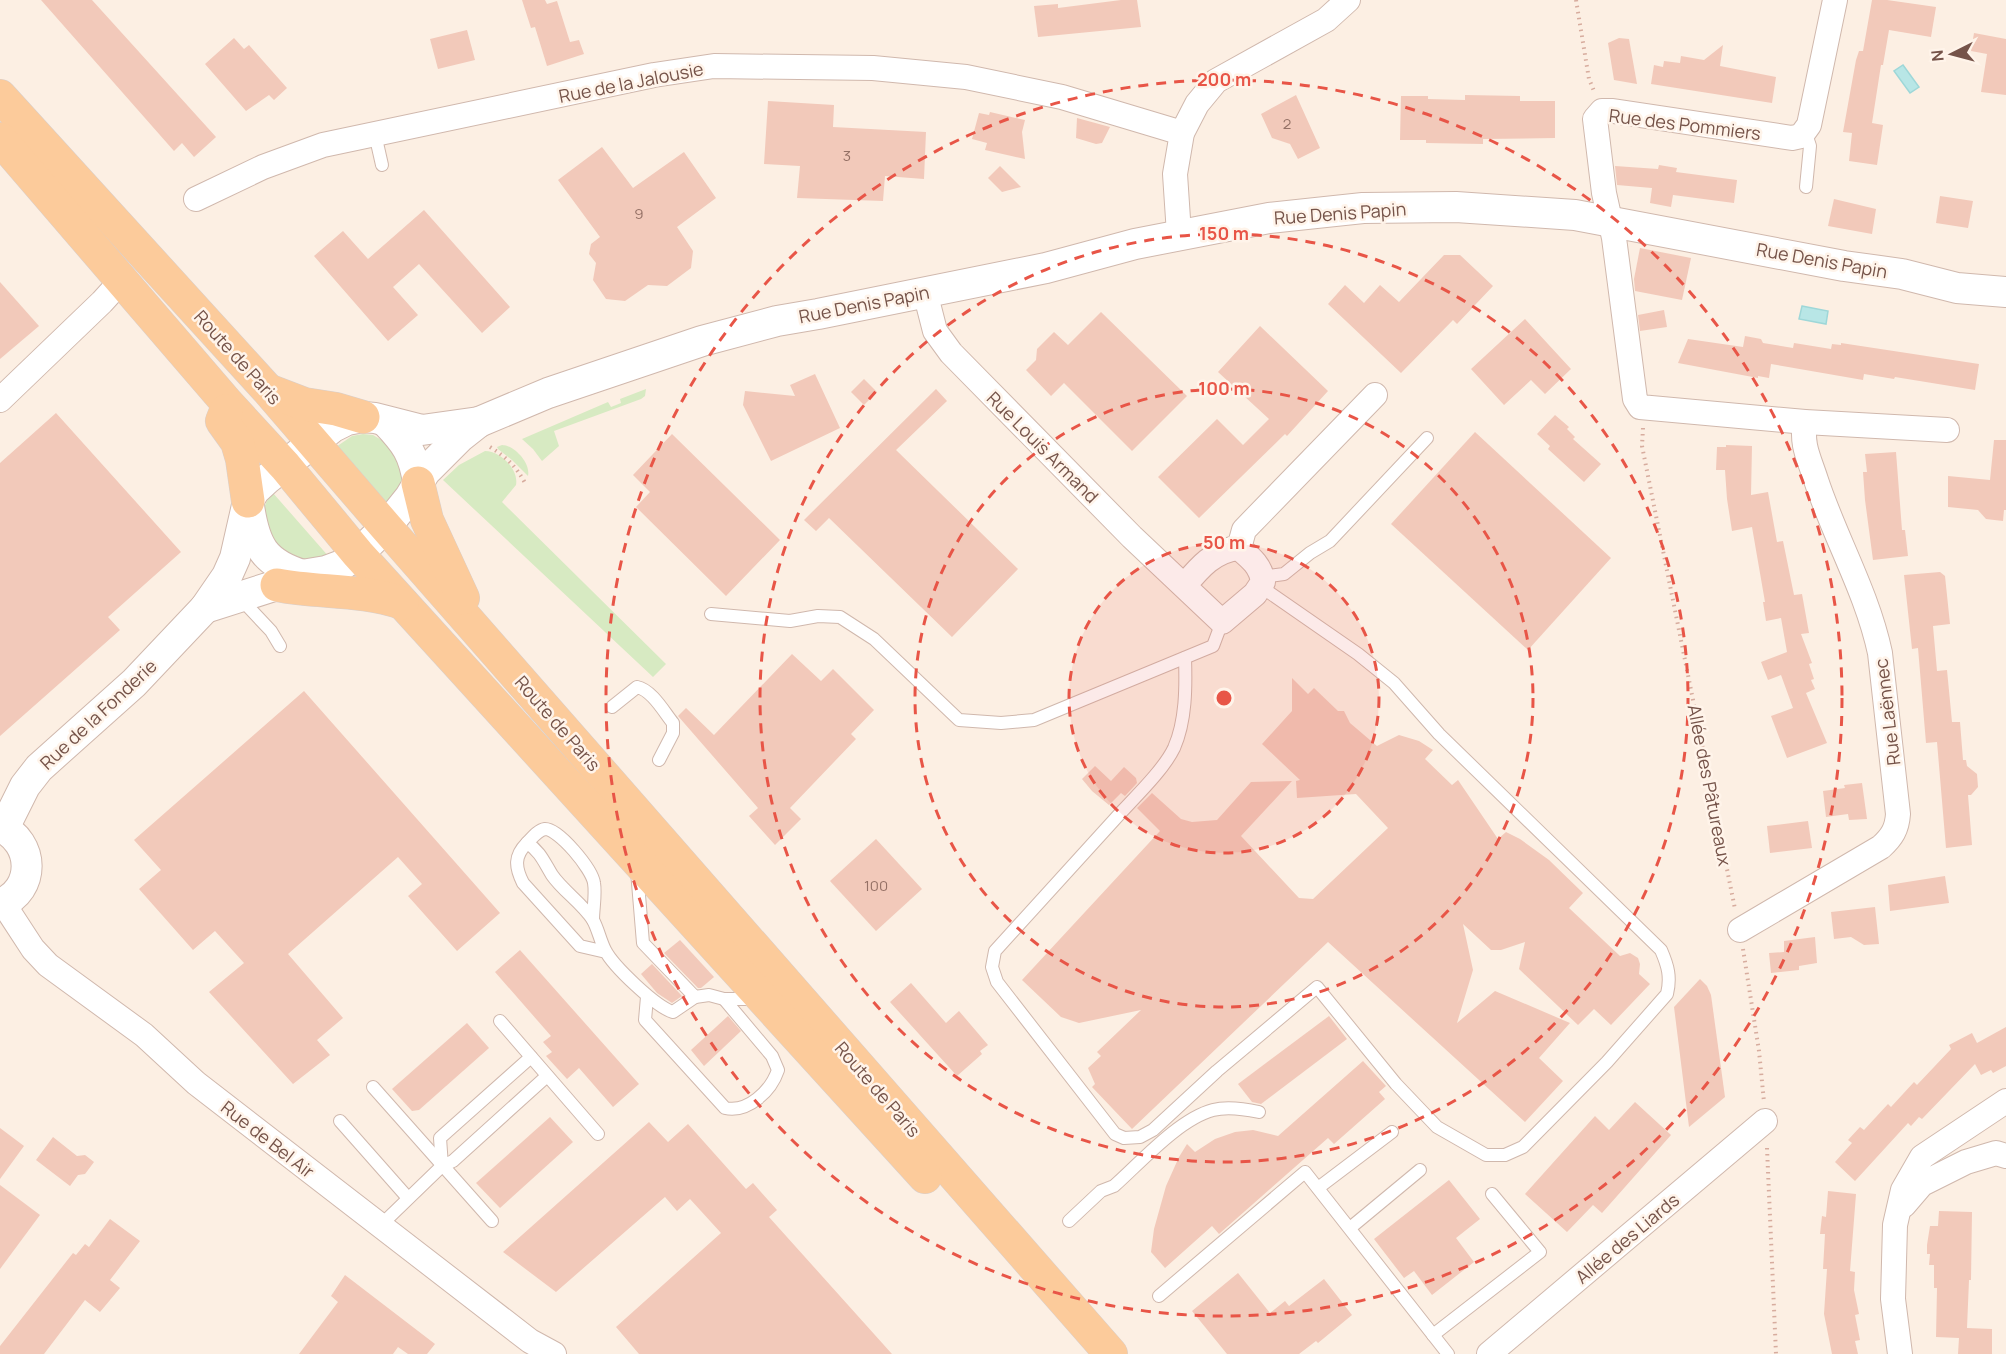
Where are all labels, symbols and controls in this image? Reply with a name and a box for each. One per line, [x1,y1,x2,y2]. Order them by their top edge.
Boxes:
north arrow [1922,24,1982,84]
text: N [1926,49,1949,62]
street label: Rue de la Jalousie [557,56,705,108]
text: 200 m [1197,67,1251,91]
street label: Rue des Pommiers [1608,103,1762,145]
house number: 2 [1283,113,1291,134]
house number: 3 [843,145,851,166]
street label: Rue Denis Papin [1273,196,1407,230]
house number: 9 [634,203,644,224]
text: 150 m [1199,221,1249,245]
street label: Rue Denis Papin [1755,237,1889,283]
street label: Rue Denis Papin [797,280,931,328]
street label: Route de Paris [189,305,287,409]
text: 100 m [1198,376,1250,400]
street label: Rue Louis Armand [982,386,1104,508]
text: 50 m [1203,530,1245,554]
street label: Rue de la Fonderie [35,654,161,774]
street label: Rue Laënnec [1869,657,1905,767]
street label: Route de Paris [510,670,606,776]
centre of rings [1214,688,1234,708]
street label: Allée des Pâtureaux [1683,702,1738,868]
house number: 100 [864,875,888,896]
street label: Route de Paris [830,1036,926,1142]
street label: Rue de Bel Air [216,1095,320,1183]
street label: Allée des Liards [1570,1188,1684,1288]

